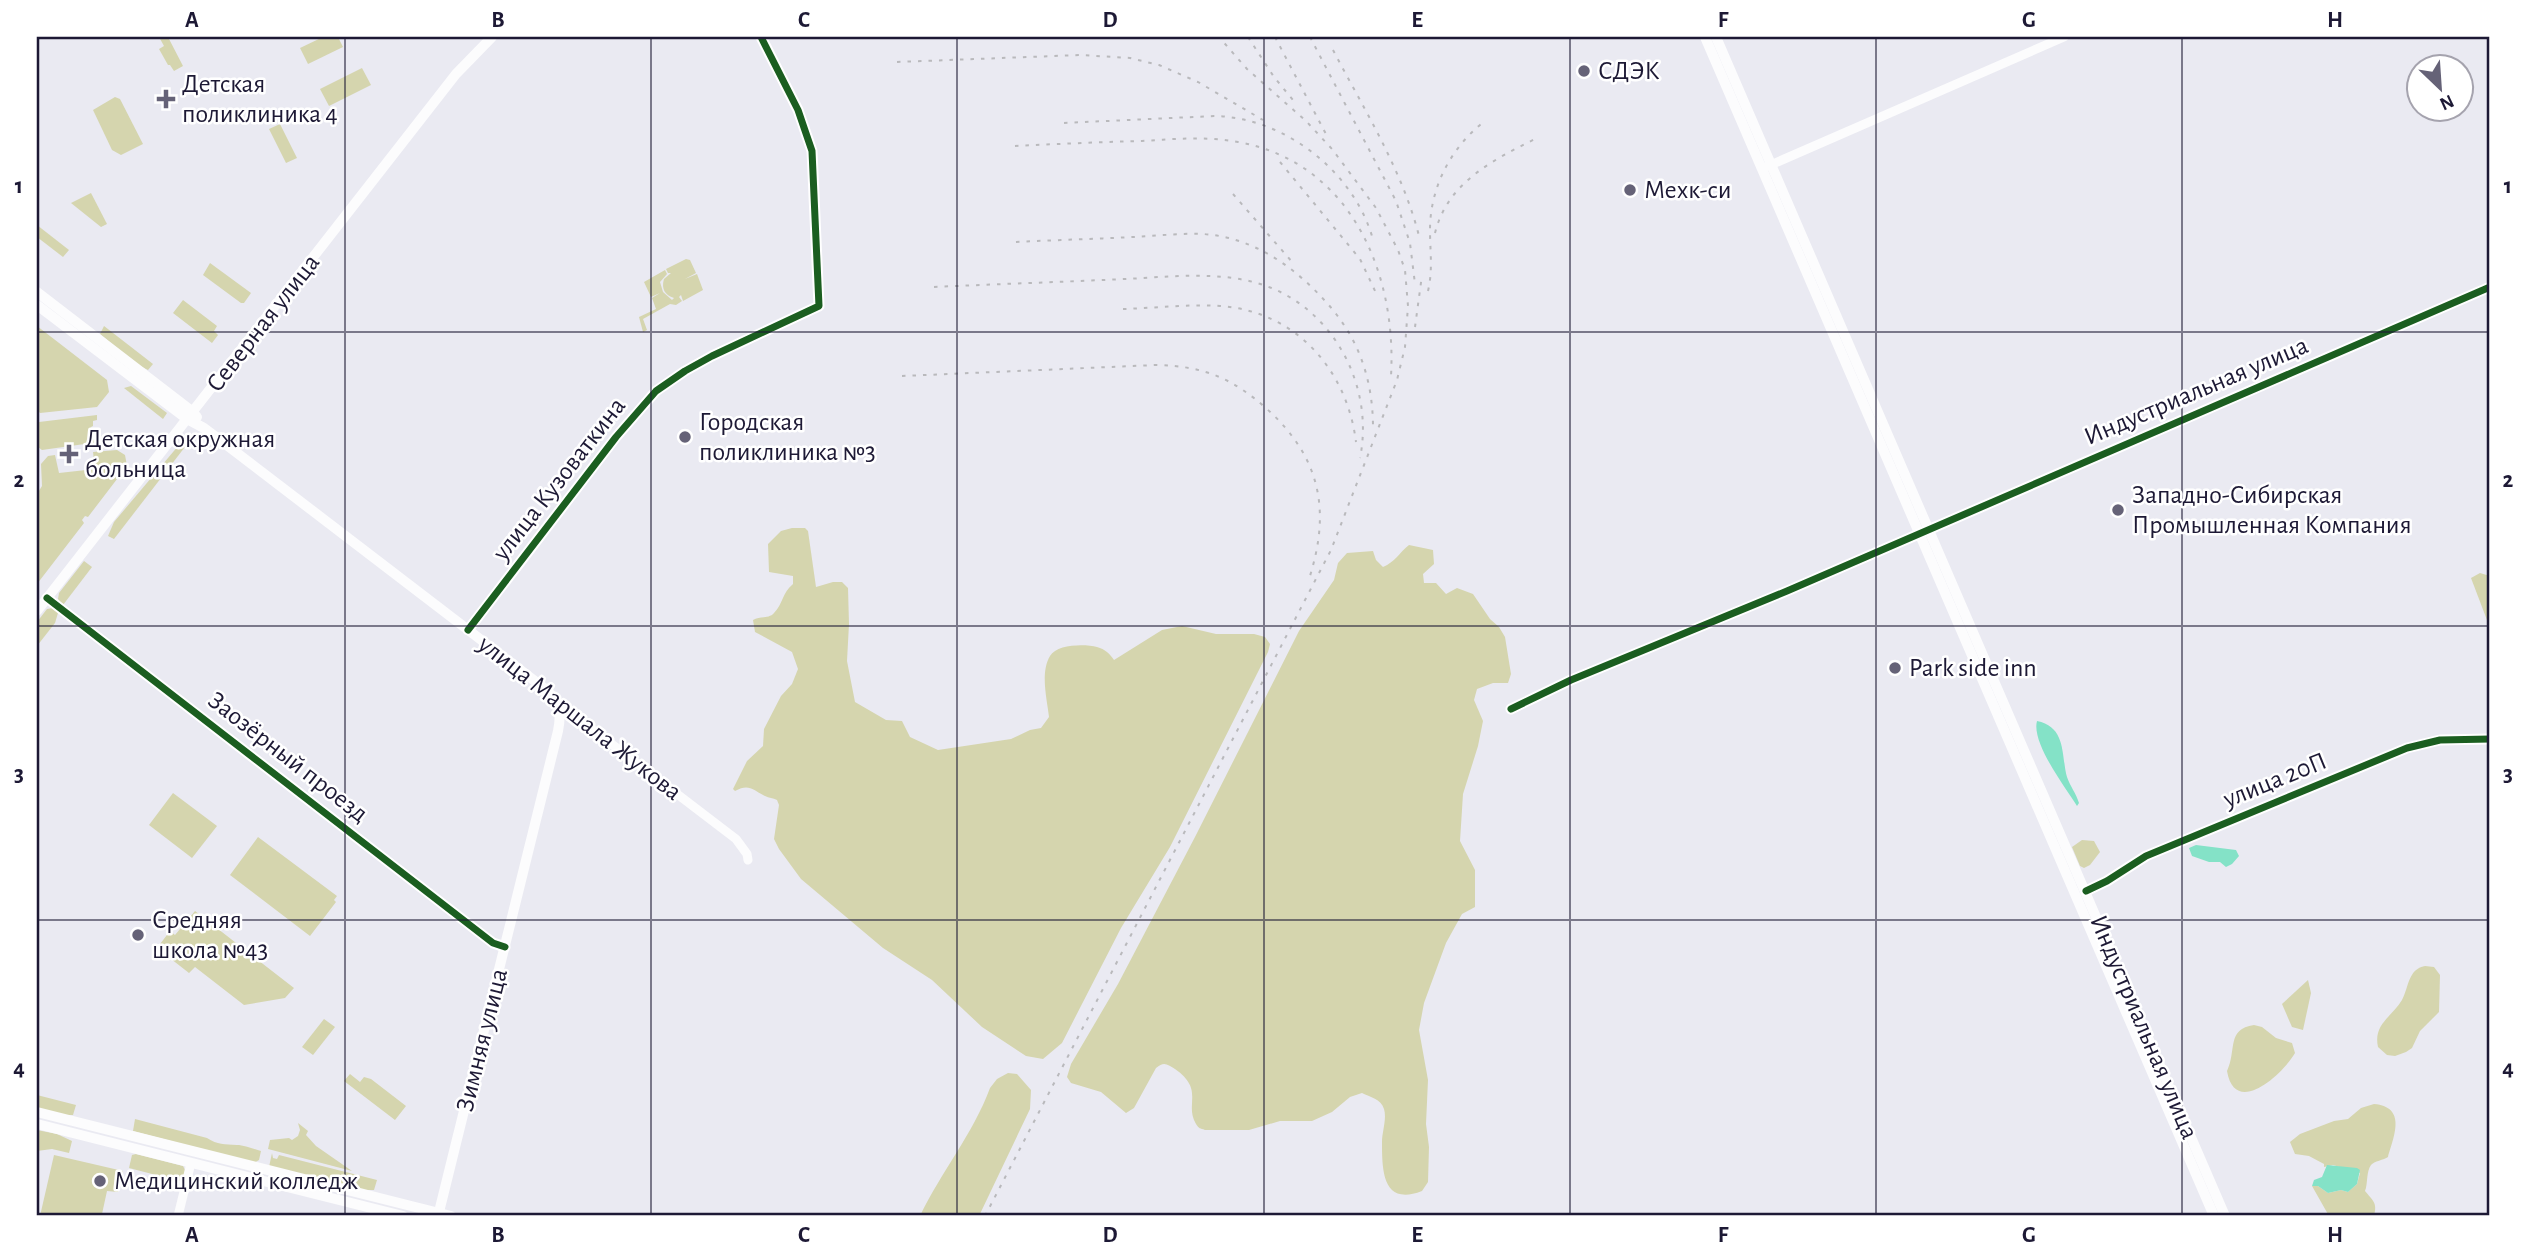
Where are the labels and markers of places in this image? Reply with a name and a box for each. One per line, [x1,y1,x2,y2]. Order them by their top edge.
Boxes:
place label: СДЭК [1598,58,1660,84]
marker: СДЭК [1576,63,1592,79]
place label: Детская поликлиника 4 [182,71,338,127]
marker: Детская поликлиника 4 [156,89,176,109]
place label: Мехк-си [1644,177,1731,203]
marker: Мехк-си [1622,182,1638,198]
place label: Городская поликлиника №3 [699,409,876,465]
place label: Детская окружная больница [85,426,275,482]
marker: Городская поликлиника №3 [677,429,693,445]
marker: Детская окружная больница [59,444,79,464]
place label: Западно-Сибирская Промышленная Компания [2132,482,2412,538]
marker: Западно-Сибирская Промышленная Компания [2110,502,2126,518]
place label: Park side inn [1909,655,2037,681]
marker: Park side inn [1887,660,1903,676]
place label: Средняя школа №43 [152,907,268,963]
marker: Средняя школа №43 [130,927,146,943]
place label: Медицинский колледж [114,1168,358,1194]
marker: Медицинский колледж [92,1173,108,1189]

